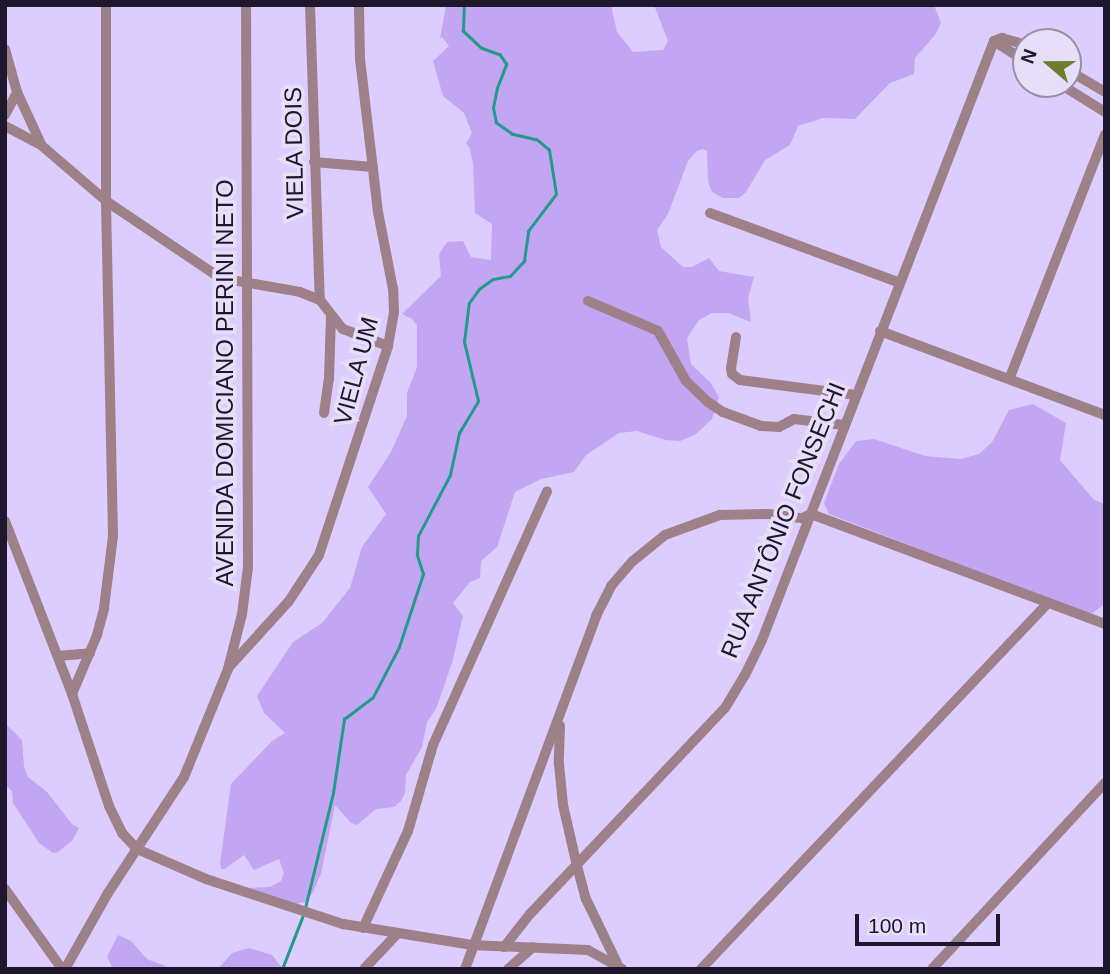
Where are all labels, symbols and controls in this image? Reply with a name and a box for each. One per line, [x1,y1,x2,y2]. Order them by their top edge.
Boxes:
north arrow [1012,28,1082,98]
text: N [1016,46,1041,66]
street label: VIELA DOIS [278,86,310,220]
street label: AVENIDA DOMICIANO PERINI NETO [211,179,239,587]
street label: VIELA UM [328,313,384,429]
street label: RUA ANTÔNIO FONSECHI [714,377,852,663]
scale bar [858,900,1003,944]
text: 100 m [868,914,926,937]

